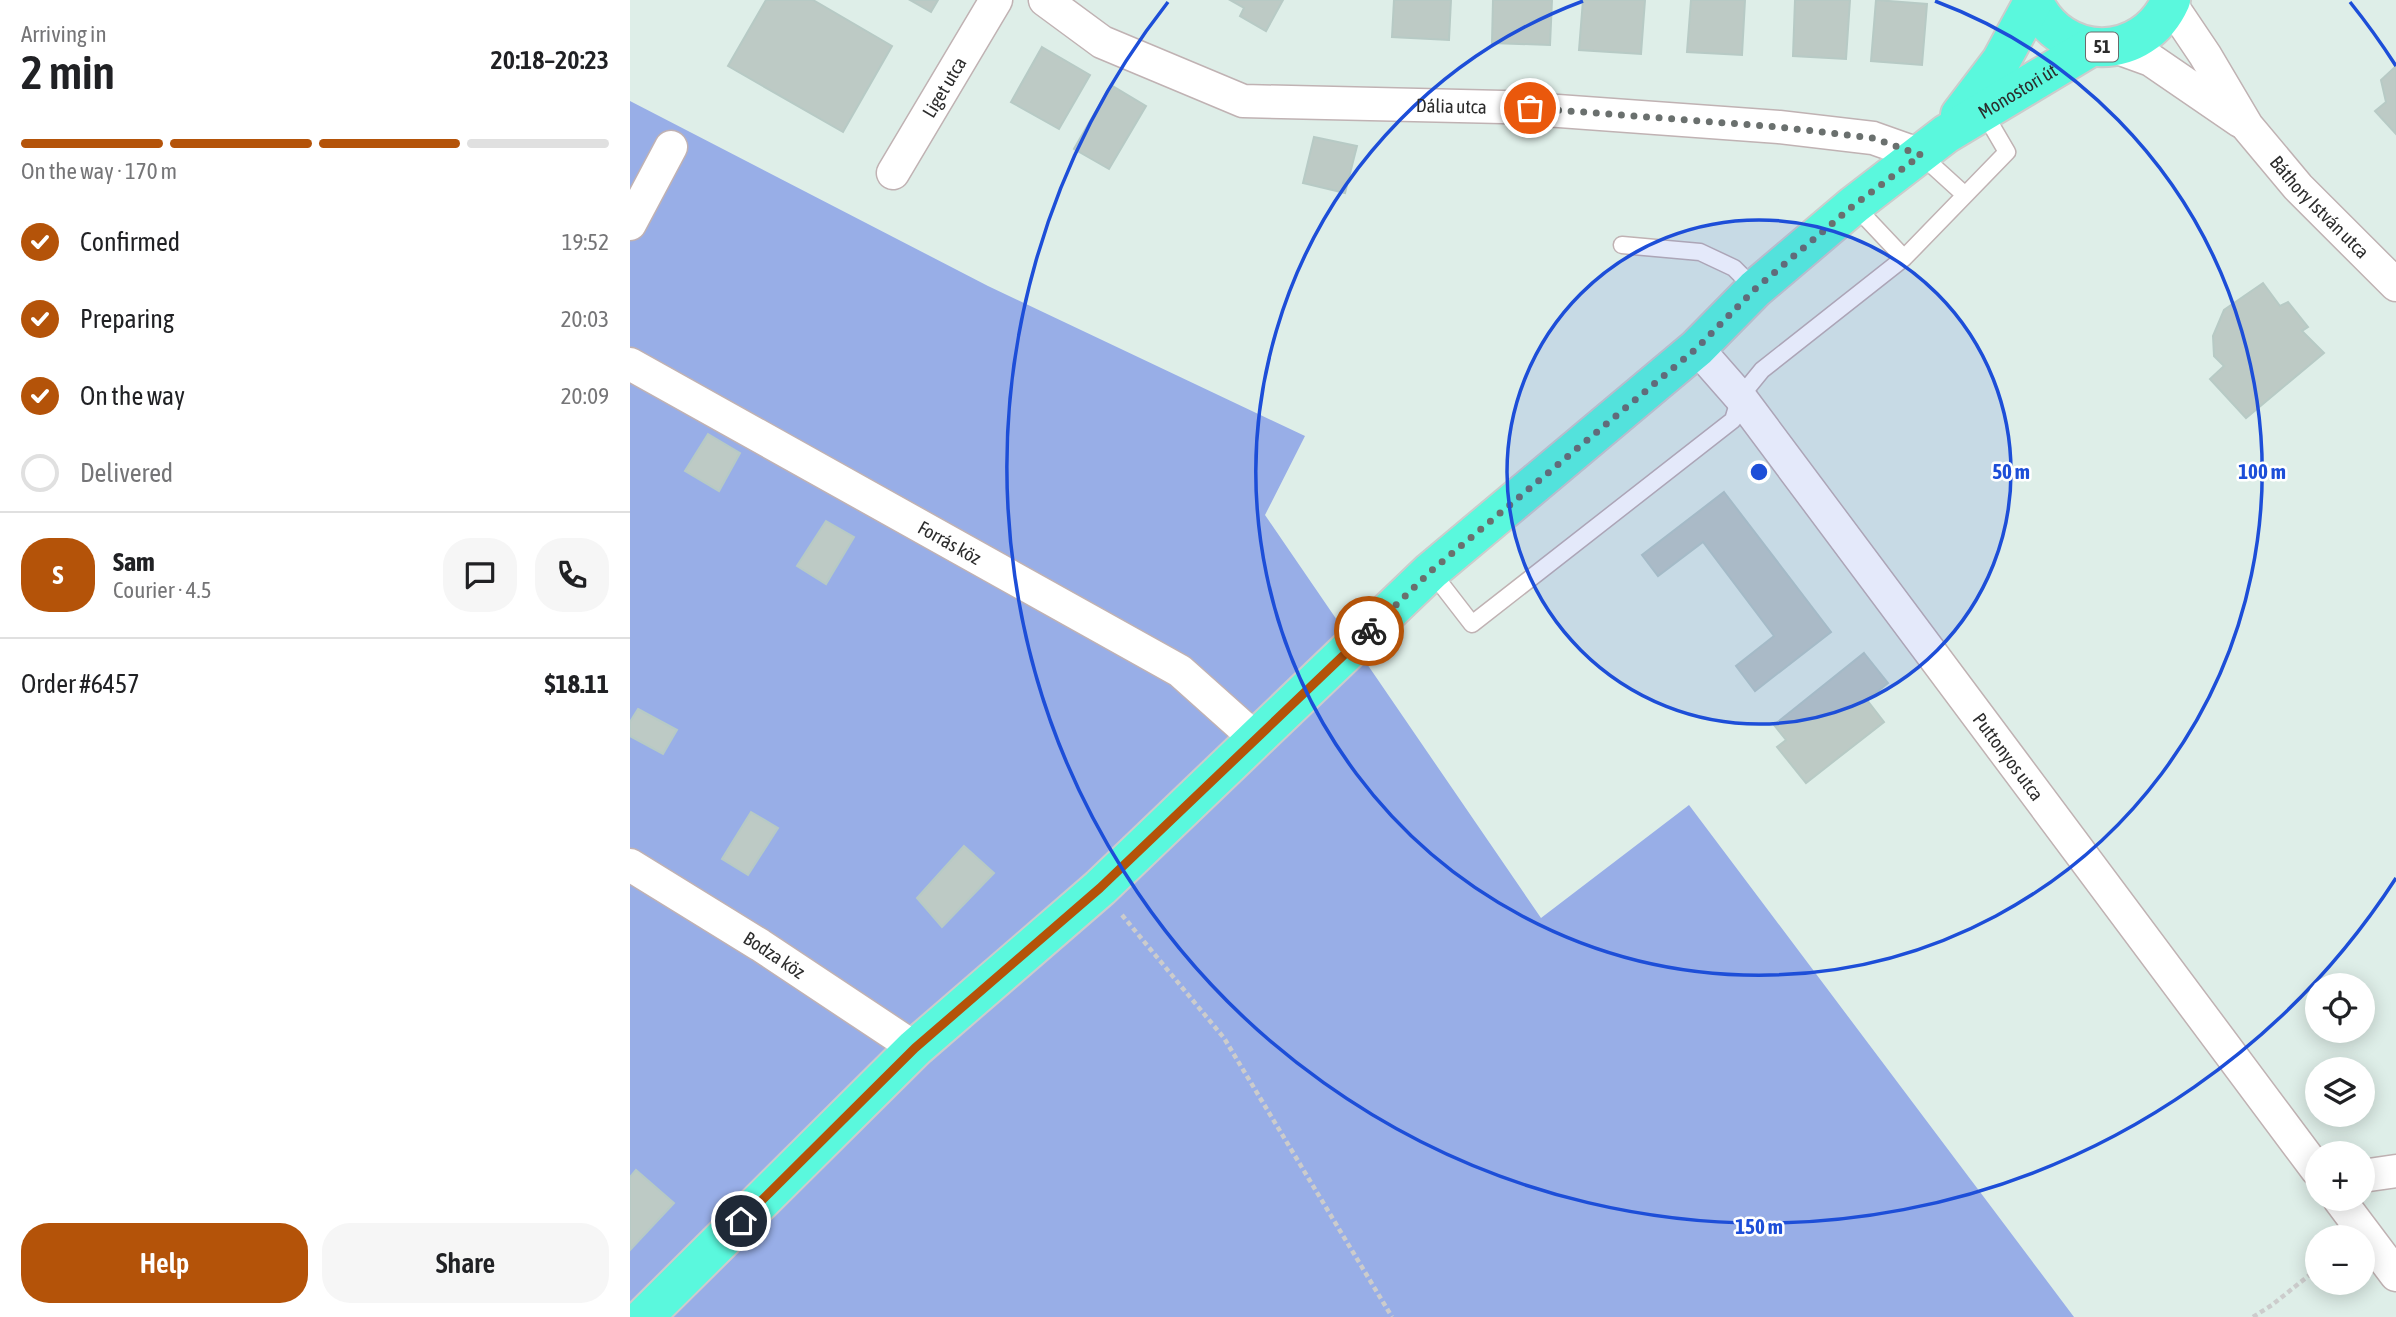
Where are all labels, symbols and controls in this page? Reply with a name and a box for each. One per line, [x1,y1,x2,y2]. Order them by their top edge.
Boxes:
text: Arriving in [21,21,107,47]
road number: 51 [2086,32,2118,62]
text: 20:18–20:23 [491,45,609,75]
text: 2 min [21,46,115,99]
street label: Liget utca [918,53,971,121]
street label: Monostori út [1974,59,2061,123]
pin [1500,78,1560,138]
icon: bag [1511,89,1549,127]
street label: Dália utca [1416,94,1487,118]
street label: Báthory István utca [2266,151,2374,263]
text: On the way · 170 m [21,158,177,184]
icon: check [21,223,59,261]
text: Confirmed [80,227,180,257]
text: 19:52 [562,229,609,255]
icon: check [21,300,59,338]
text: Preparing [80,304,174,334]
text: 20:03 [561,306,609,332]
icon: check [21,377,59,415]
text: On the way [80,381,185,411]
text: 20:09 [561,383,609,409]
text: Delivered [80,458,173,488]
text: 50 m [1992,459,2030,483]
text: 100 m [2238,459,2286,483]
centre of rings [1747,460,1771,484]
street label: Forrás köz [914,516,985,569]
button: chat [443,538,517,612]
button: phone [535,538,609,612]
text: Sam [113,547,155,577]
text: S [53,560,63,590]
text: Courier · 4.5 [113,577,212,603]
courier [1334,596,1404,666]
icon: bike [1350,612,1388,650]
text: Order #6457 [21,669,140,699]
text: $18.11 [545,669,609,699]
street label: Puttonyos utca [1969,709,2048,805]
street label: Bodza köz [740,927,809,983]
map controls [2305,973,2375,1295]
button: locate [2305,973,2375,1043]
button: layers [2305,1057,2375,1127]
button: + [2305,1141,2375,1211]
pin [711,1191,771,1251]
icon: home [722,1202,760,1240]
text: 150 m [1735,1214,1783,1238]
button: Help [21,1223,308,1303]
button: Share [322,1223,609,1303]
button: − [2305,1225,2375,1295]

